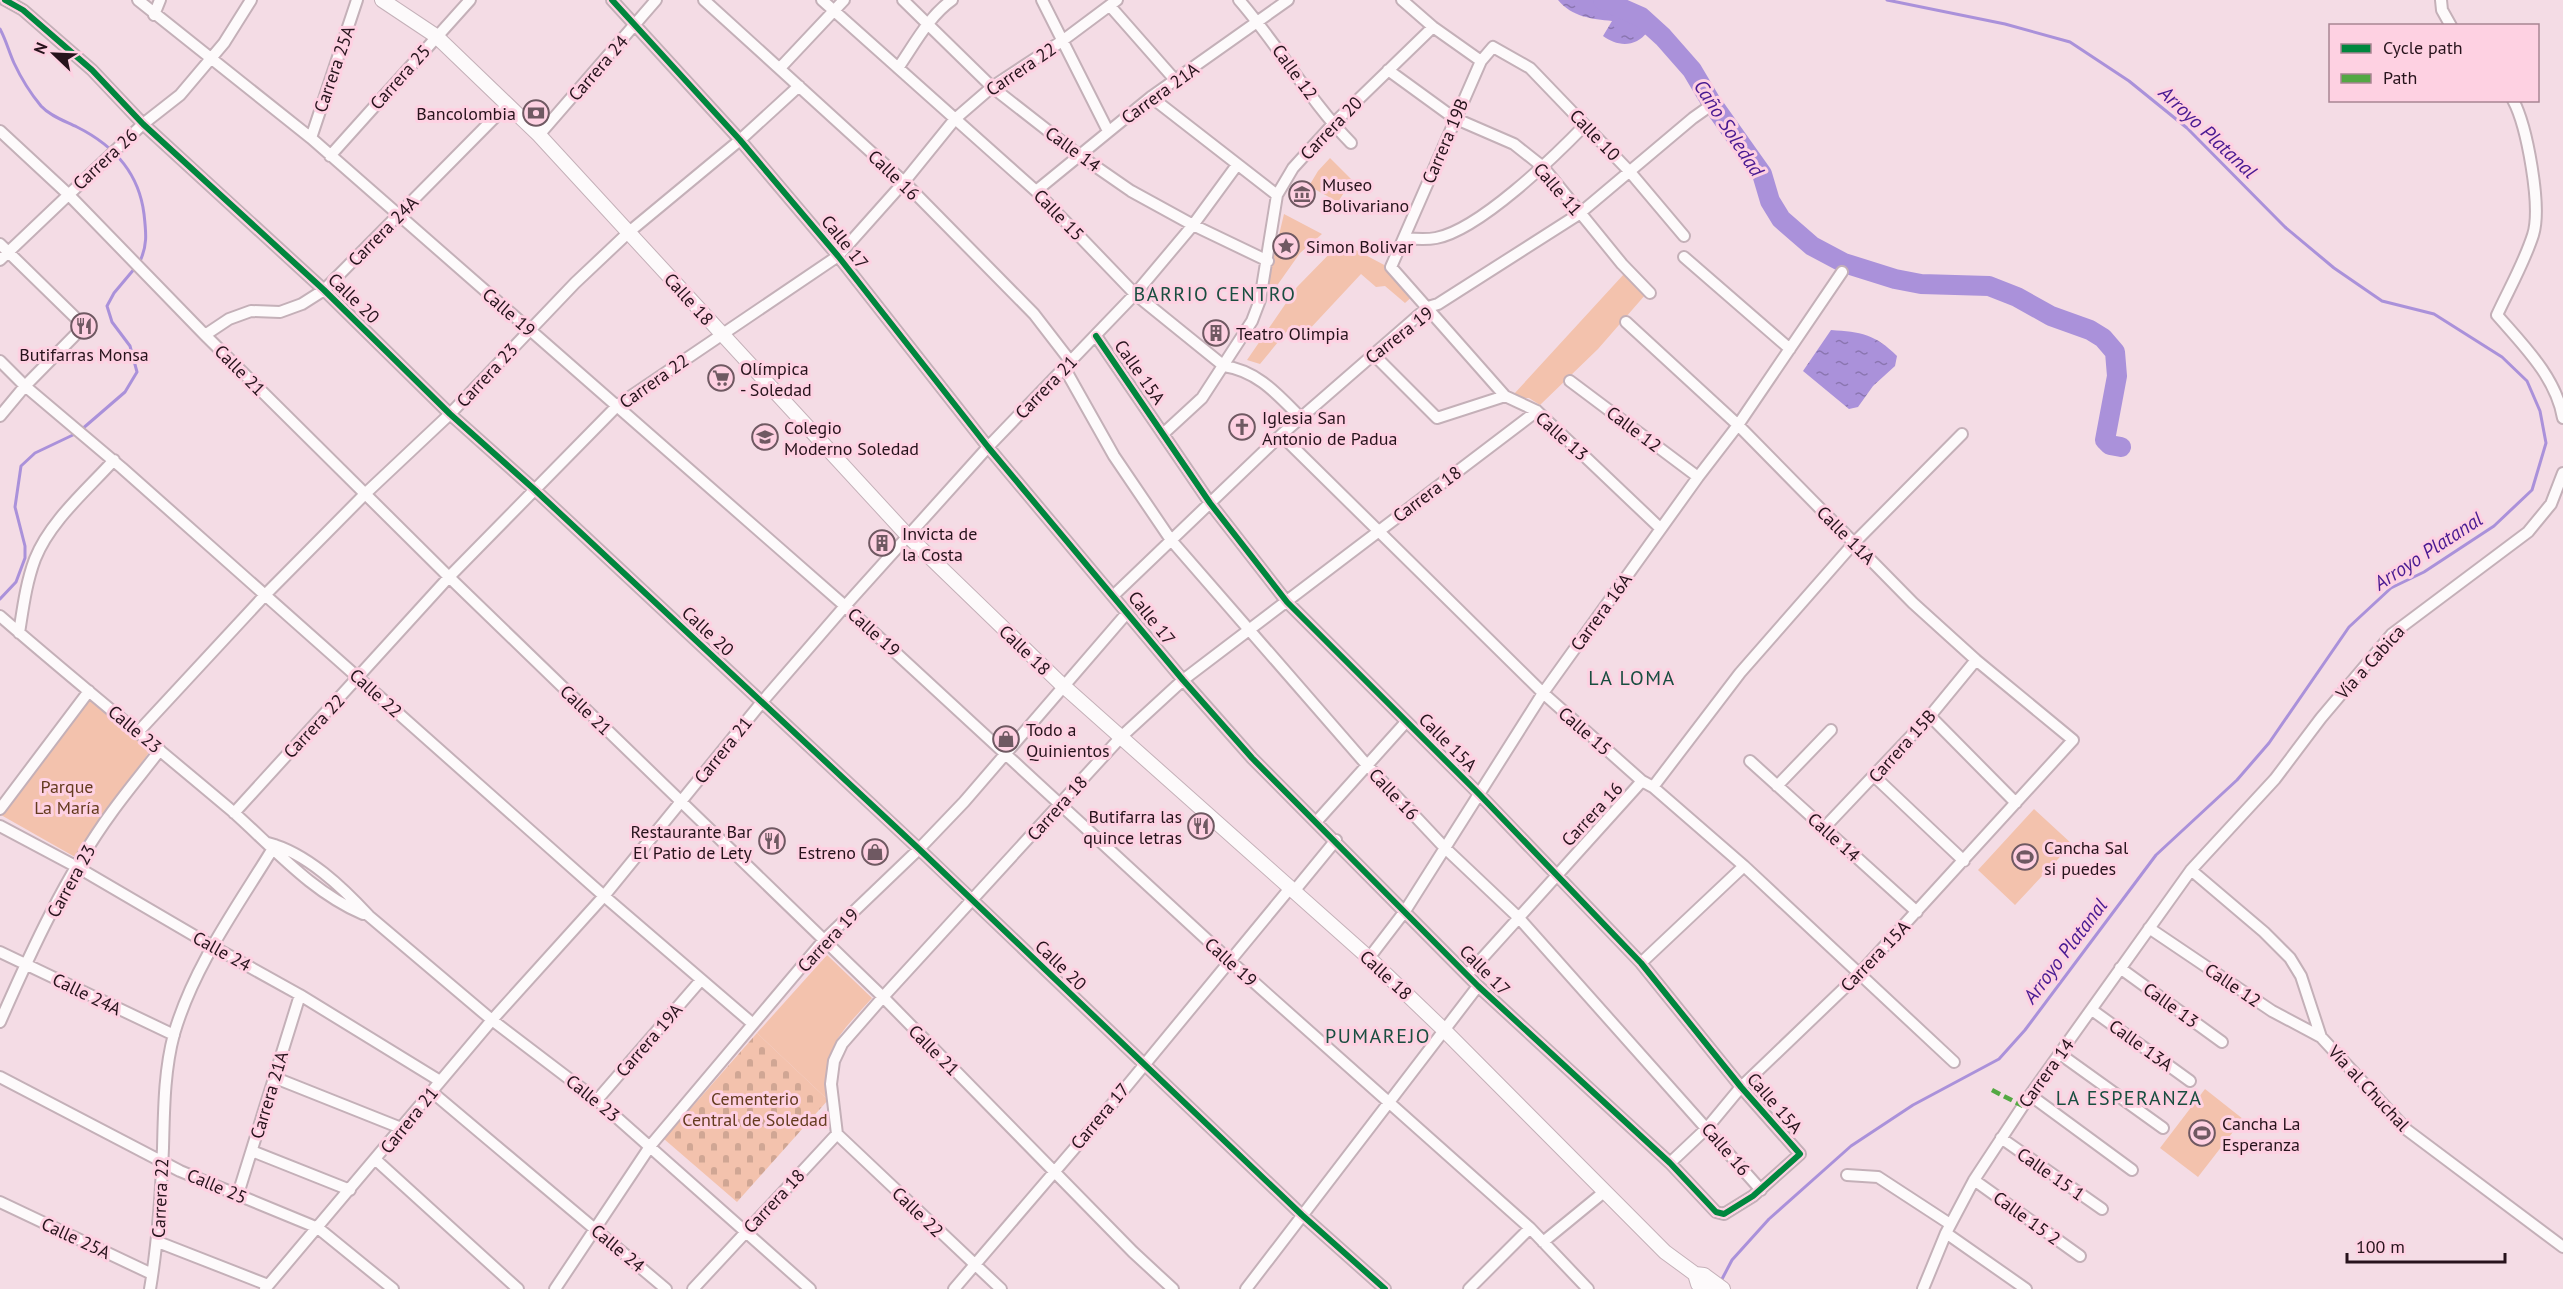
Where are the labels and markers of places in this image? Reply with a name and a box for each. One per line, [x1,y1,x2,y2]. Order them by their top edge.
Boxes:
bank icon: Bancolombia [521,98,551,128]
place label: Bancolombia [416,102,516,125]
place label: Museo Bolivariano [1322,173,1409,217]
museum icon: Museo Bolivariano [1287,179,1317,209]
place icon: Simon Bolivar [1271,231,1301,261]
place label: Simon Bolivar [1306,235,1413,258]
restaurant icon: Butifarras Monsa [69,311,99,341]
building icon: Teatro Olimpia [1201,318,1231,348]
place label: Teatro Olimpia [1236,322,1349,345]
place label: Butifarras Monsa [19,343,149,366]
place label: Olímpica - Soledad [740,357,812,401]
supermarket icon: Olímpica - Soledad [706,363,736,393]
place label: Iglesia San Antonio de Padua [1262,406,1397,450]
church icon: Iglesia San Antonio de Padua [1227,412,1257,442]
place label: Colegio Moderno Soledad [784,416,919,460]
school or university icon: Colegio Moderno Soledad [750,422,780,452]
place label: Invicta de la Costa [902,522,977,566]
building icon: Invicta de la Costa [867,528,897,558]
place label: Todo a Quinientos [1026,718,1110,762]
shop icon: Todo a Quinientos [991,724,1021,754]
place label: Butifarra las quince letras [1083,805,1182,849]
restaurant icon: Butifarra las quince letras [1186,811,1216,841]
place label: Restaurante Bar El Patio de Lety [630,820,753,864]
restaurant icon: Restaurante Bar El Patio de Lety [757,826,787,856]
place label: Cancha Sal si puedes [2044,836,2129,880]
shop icon: Estreno [860,837,890,867]
place label: Estreno [798,841,856,864]
sports icon: Cancha Sal si puedes [2010,842,2040,872]
place label: Cancha La Esperanza [2222,1112,2300,1156]
sports icon: Cancha La Esperanza [2187,1118,2217,1148]

